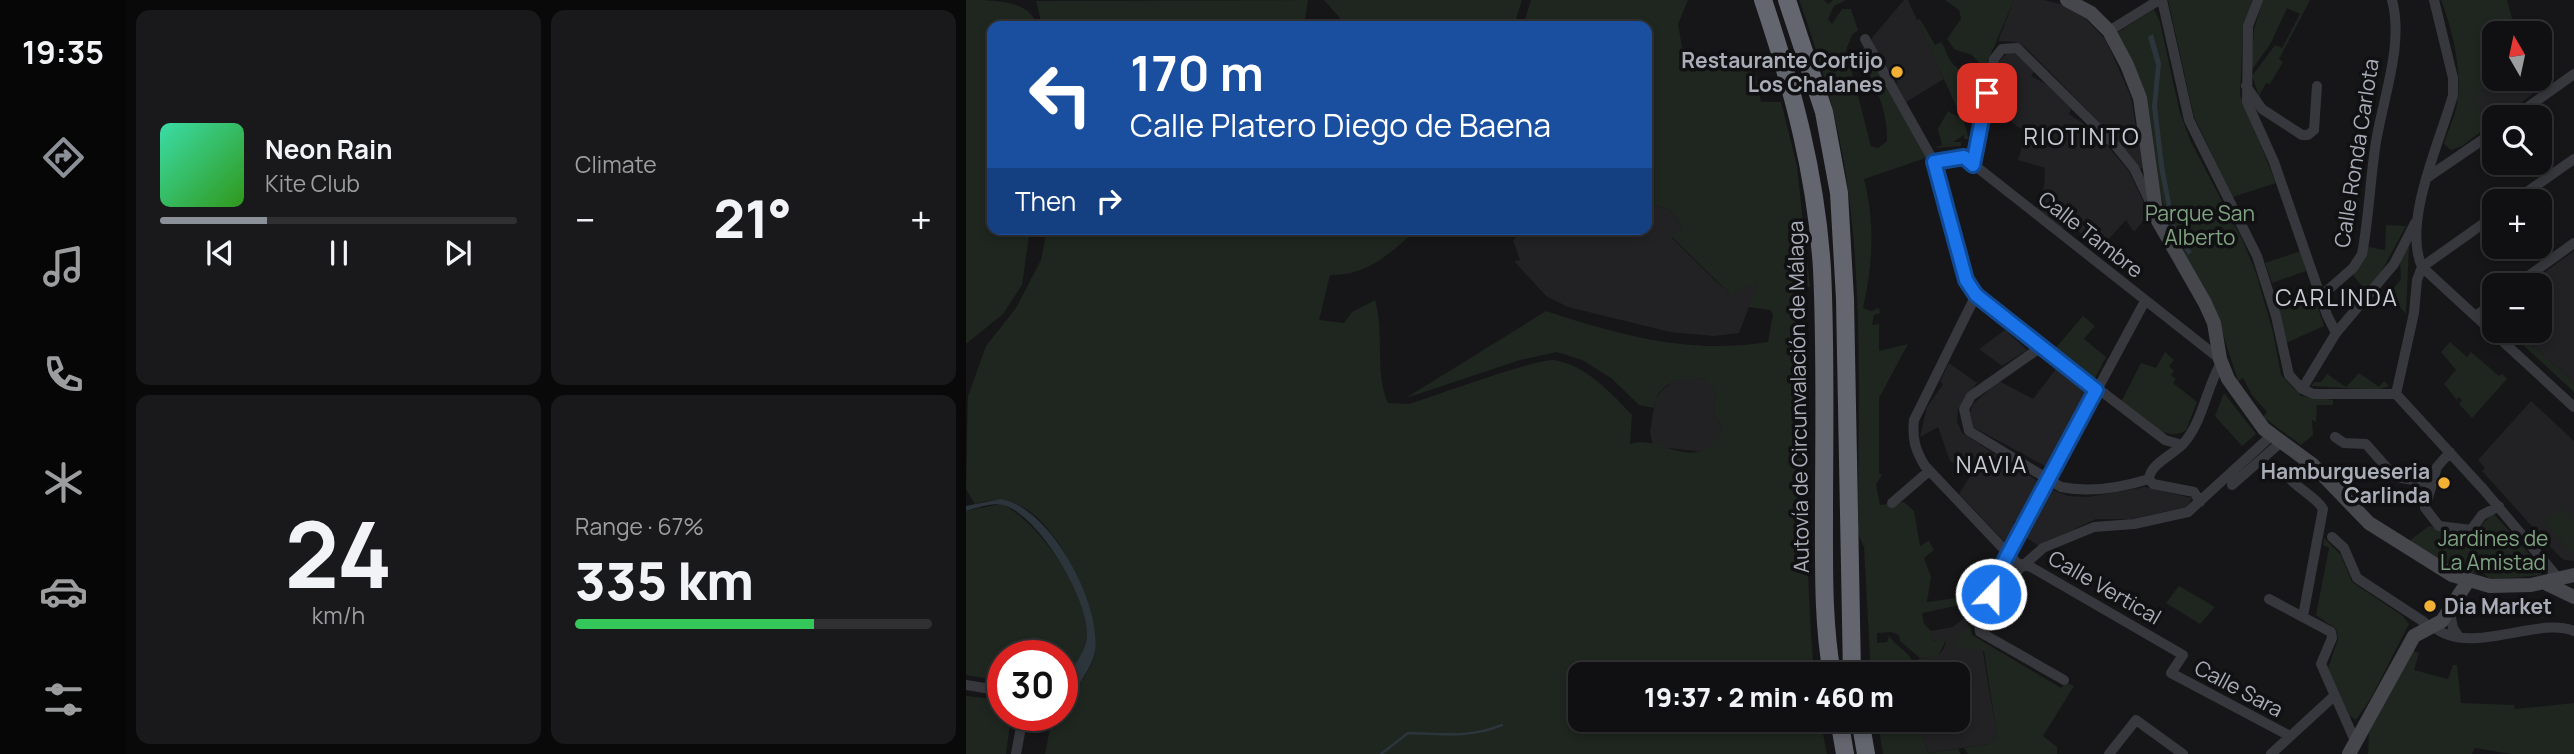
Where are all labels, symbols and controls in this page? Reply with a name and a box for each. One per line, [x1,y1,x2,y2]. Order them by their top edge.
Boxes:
north arrow [2482,21,2552,91]
map controls [2482,21,2552,343]
text: 19:35 [22,30,104,74]
text: 170 m [1130,39,1264,106]
place label: Restaurante Cortijo Los Chalanes [1681,46,1883,98]
icon: left [1015,49,1106,140]
street label: Calle Ronda Carlota [2327,56,2385,250]
pin [1957,63,2017,123]
marker: Restaurante Cortijo Los Chalanes [1889,64,1905,80]
icon: arrive [1968,74,2006,112]
text: Calle Platero Diego de Baena [1130,103,1551,147]
button: search [2482,105,2552,175]
district label: RIOTINTO [2023,120,2141,152]
text: Neon Rain [265,131,393,167]
icon: directions [39,133,88,182]
text: Climate [575,148,657,180]
text: Kite Club [265,167,360,199]
icon: right [1090,182,1128,220]
text: 21° [714,183,792,254]
text: Then [1015,183,1076,219]
street label: Calle Tambre [2033,184,2149,284]
button: + [2482,189,2552,259]
text: − [575,193,596,245]
text: + [910,193,932,245]
park label: Parque San Alberto [2145,199,2255,251]
street label: Autovía de Circunvalación de Málaga [1781,221,1815,573]
icon: previous [201,234,239,272]
icon: pause [320,234,358,272]
icon: next [439,234,477,272]
icon: music [39,242,88,291]
button: − [2482,273,2552,343]
district label: CARLINDA [2275,281,2399,313]
icon: phone [39,350,88,399]
district label: NAVIA [1956,448,2028,480]
place label: Hamburgueseria Carlinda [2261,457,2430,509]
icon: climate [39,458,88,507]
marker: Hamburgueseria Carlinda [2436,475,2452,491]
text: 24 [285,491,392,615]
text: Range · 67% [575,510,704,542]
park label: Jardines de La Amistad [2438,524,2548,576]
street label: Calle Vertical [2044,543,2166,631]
text: 335 km [575,545,754,616]
position arrow [1954,557,2028,631]
icon: car [39,567,88,616]
place label: Dia Market [2444,592,2552,620]
marker: Dia Market [2422,598,2438,614]
text: km/h [312,599,365,631]
speed limit sign: 30 [987,640,1078,731]
street label: Calle Sara [2190,653,2288,723]
icon: filters [39,675,88,724]
text: 19:37 · 2 min · 460 m [1644,679,1894,715]

